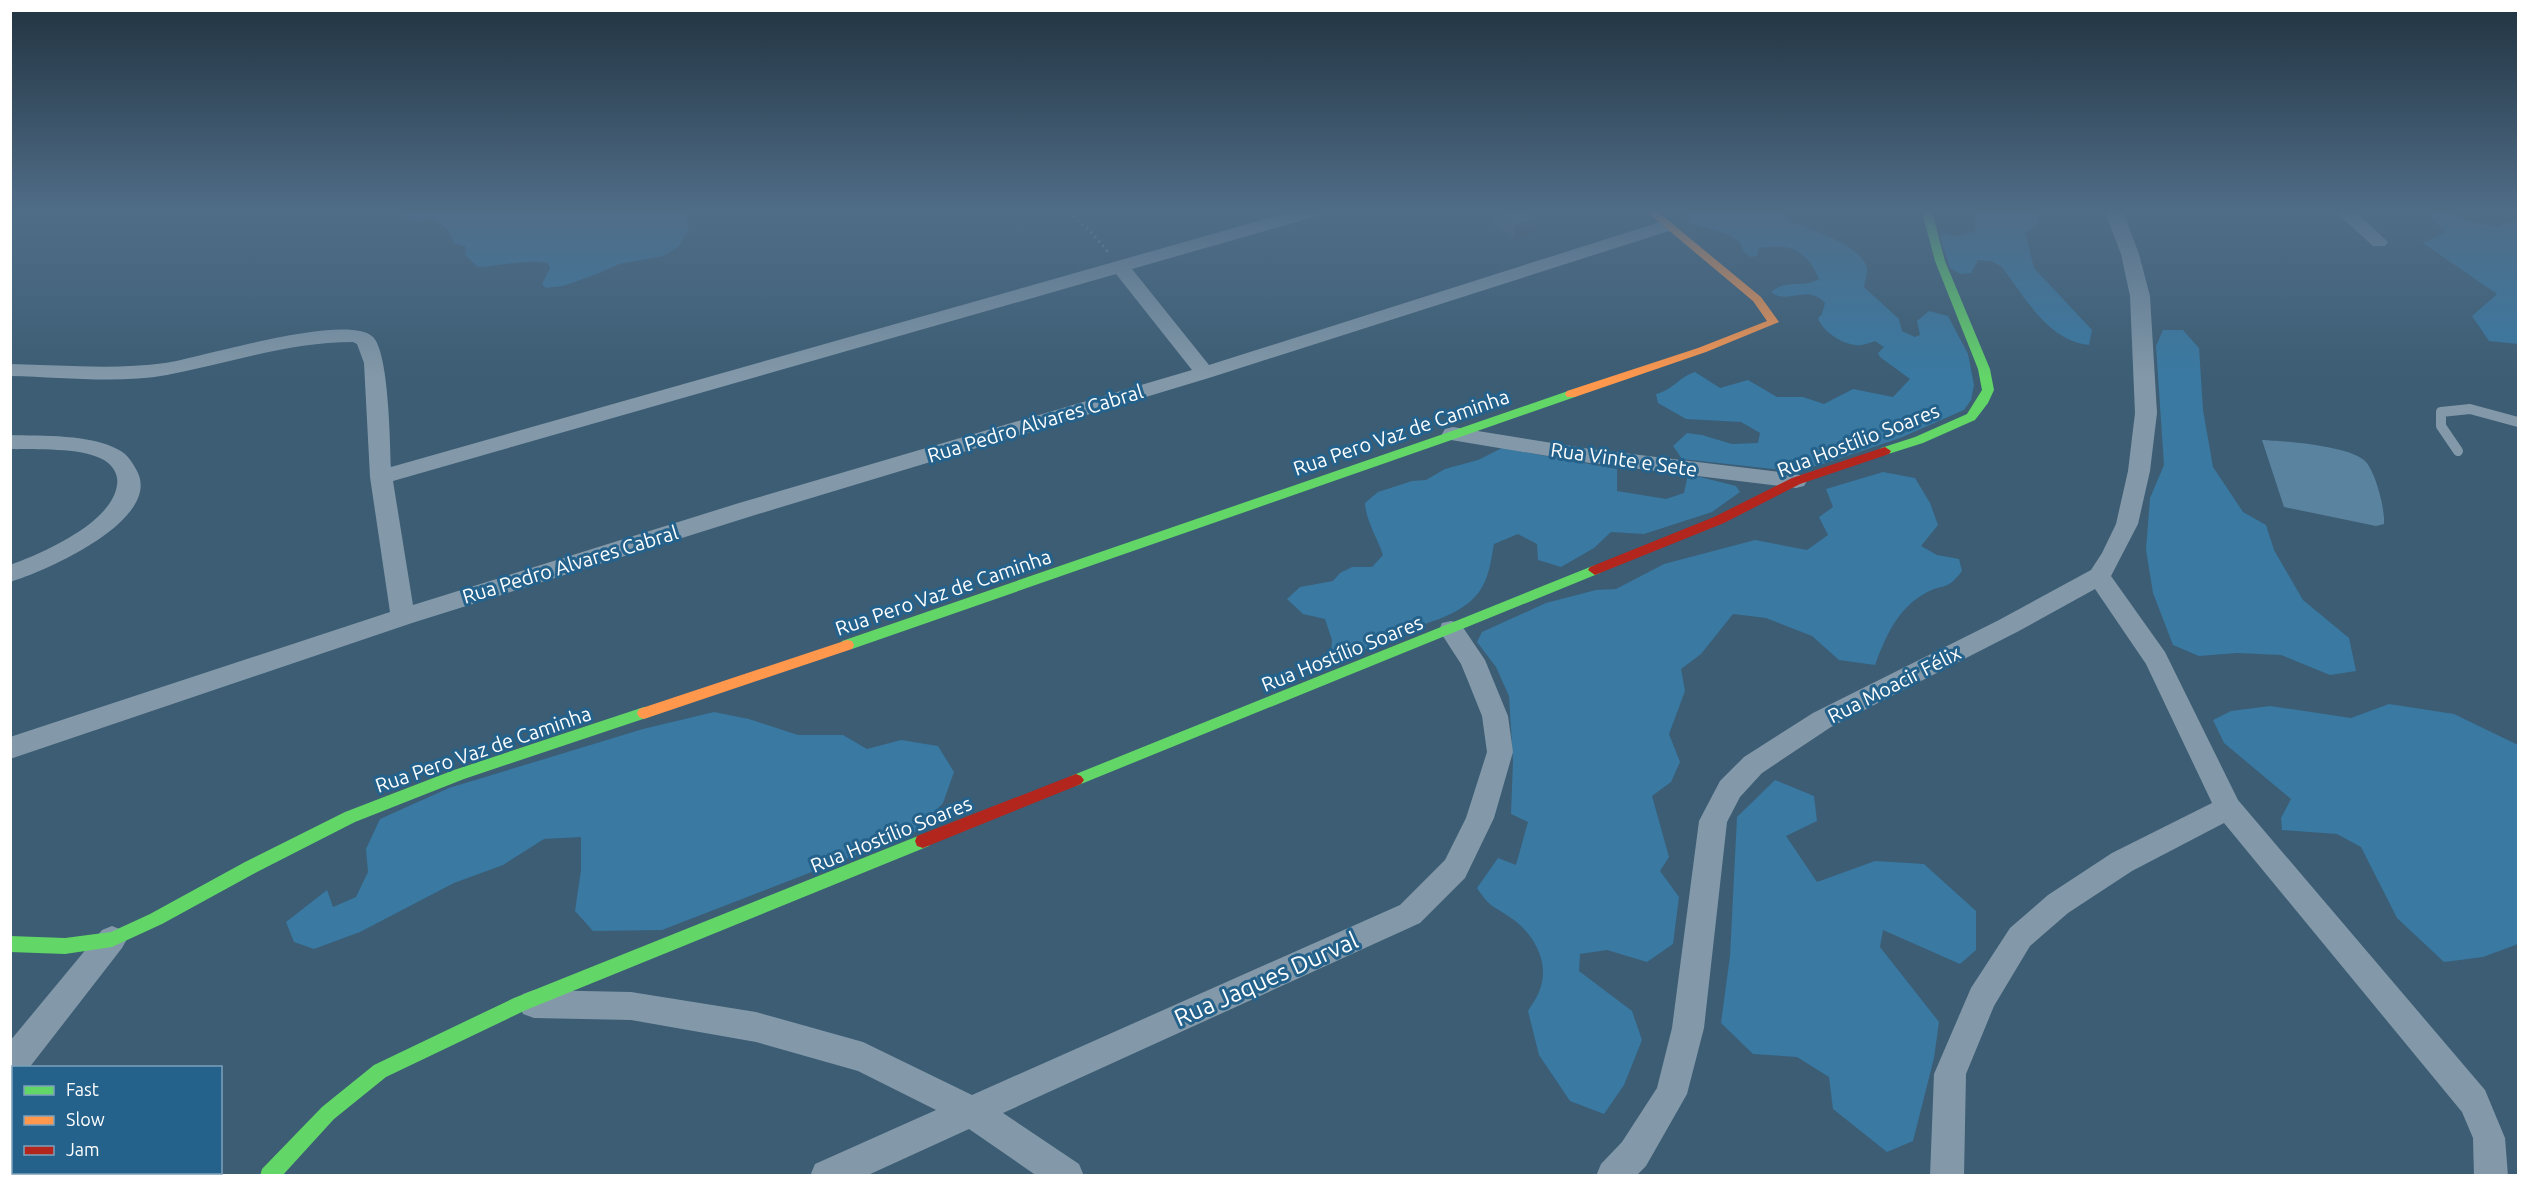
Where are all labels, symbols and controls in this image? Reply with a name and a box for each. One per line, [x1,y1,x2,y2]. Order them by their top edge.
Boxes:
street label: Rua Pedro Alvares Cabral [924,379,1146,467]
street label: Rua Pero Vaz de Caminha [1290,384,1512,480]
street label: Rua Hostílio Soares [1774,398,1942,482]
street label: Rua Vinte e Sete [1549,437,1699,481]
street label: Rua Pedro Alvares Cabral [459,520,681,608]
street label: Rua Pero Vaz de Caminha [832,544,1054,640]
street label: Rua Hostílio Soares [1258,610,1426,696]
street label: Rua Moacir Félix [1824,641,1964,727]
street label: Rua Pero Vaz de Caminha [372,701,594,797]
street label: Rua Hostílio Soares [807,791,975,877]
street label: Rua Jaques Durval [1170,926,1362,1032]
legend [12,1066,222,1174]
text: Fast [66,1079,99,1099]
text: Slow [66,1109,105,1129]
text: Jam [66,1139,100,1159]

